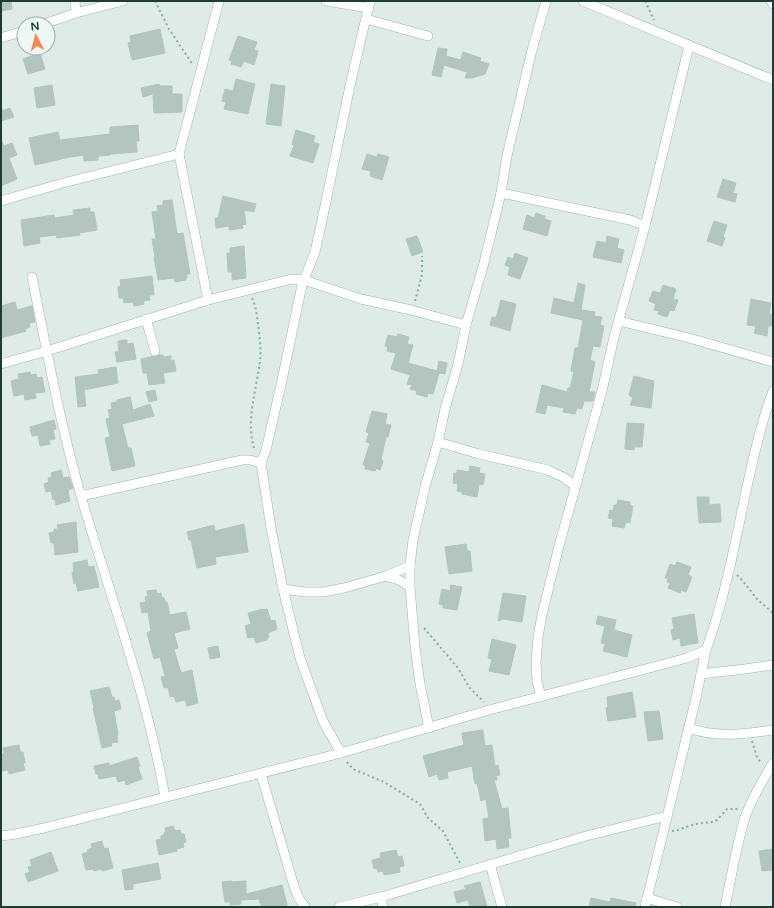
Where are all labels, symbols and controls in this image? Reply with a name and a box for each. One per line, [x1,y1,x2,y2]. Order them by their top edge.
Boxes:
north arrow [16,16,56,56]
text: N [30,20,40,33]

